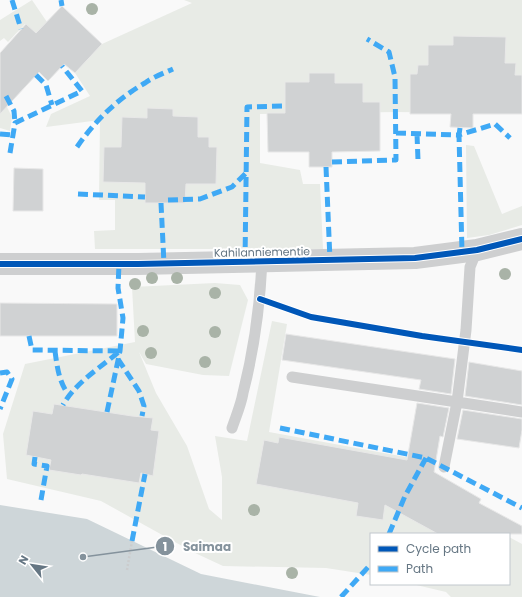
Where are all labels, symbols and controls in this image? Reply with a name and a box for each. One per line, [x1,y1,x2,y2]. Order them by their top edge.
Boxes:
street label: Kahilanniementie [214,243,310,261]
legend [370,533,510,585]
callout: Saimaa [155,534,239,558]
text: 1 [163,538,167,555]
text: Saimaa [183,538,231,555]
text: Cycle path [406,540,471,557]
north arrow [12,545,52,585]
text: N [14,552,32,568]
text: Path [406,560,433,577]

